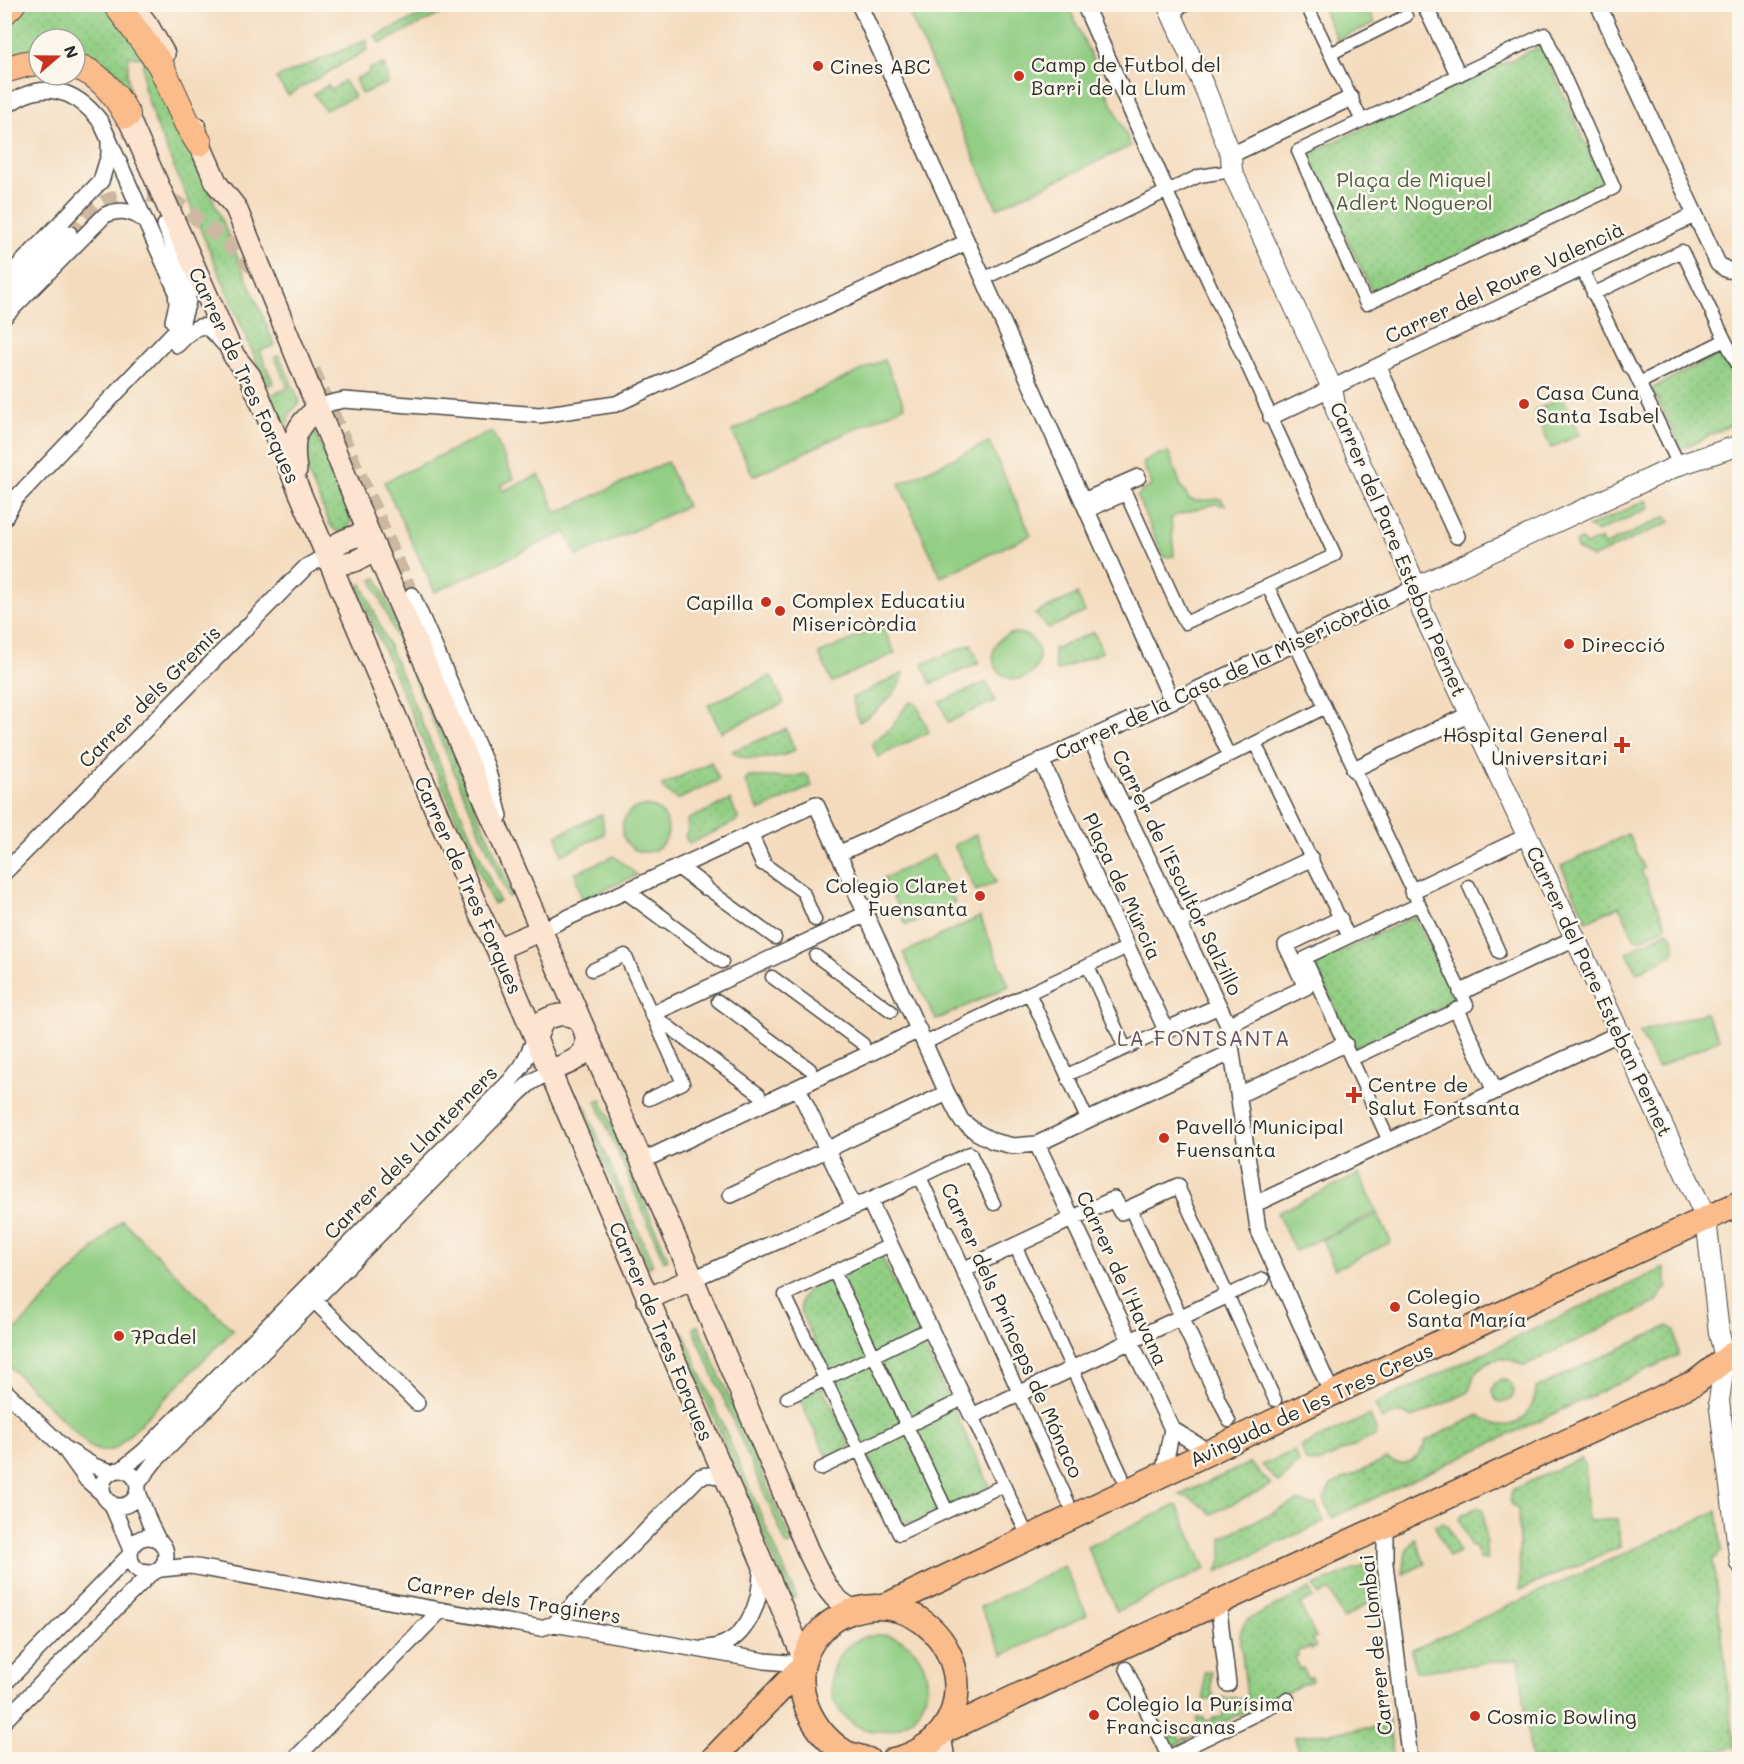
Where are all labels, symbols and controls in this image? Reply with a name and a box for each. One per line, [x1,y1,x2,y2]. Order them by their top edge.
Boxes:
north arrow [27,27,87,87]
text: N [60,42,84,61]
place label: Camp de Futbol del Barri de la Llum [1031,51,1221,100]
place label: Cines ABC [830,53,931,79]
marker: Cines ABC [811,59,825,73]
marker: Camp de Futbol del Barri de la Llum [1012,69,1026,83]
park label: Plaça de Miquel Adlert Noguerol [1335,166,1493,215]
street label: Carrer del Roure Valencià [1380,215,1628,349]
street label: Carrer de Tres Forques [183,263,307,487]
place label: Casa Cuna Santa Isabel [1536,379,1660,428]
marker: Casa Cuna Santa Isabel [1517,397,1531,411]
street label: Carrer del Pare Esteban Pernet [1325,398,1473,700]
place label: Complex Educatiu Misericòrdia [792,587,966,636]
street label: Carrer de la Casa de la Misericòrdia [1050,587,1394,765]
place label: Capilla [686,589,754,615]
marker: Capilla [759,595,773,609]
marker: Complex Educatiu Misericòrdia [773,604,787,618]
street label: Carrer dels Gremis [72,619,226,773]
place label: Direcció [1581,631,1665,657]
marker: Direcció [1562,637,1576,651]
place label: Hospital General Universitari [1443,721,1608,770]
marker: Hospital General Universitari [1613,736,1631,754]
street label: Carrer de l'Escultor Salzillo [1107,745,1249,999]
street label: Carrer de Tres Forques [409,772,529,998]
street label: Plaça de Múrcia [1078,808,1168,964]
street label: Carrer del Pare Esteban Pernet [1521,842,1679,1140]
place label: Colegio Claret Fuensanta [826,872,968,921]
marker: Colegio Claret Fuensanta [973,889,987,903]
district label: LA FONTSANTA [1117,1024,1291,1051]
street label: Carrer dels Llanterners [318,1060,502,1244]
place label: Centre de Salut Fontsanta [1368,1071,1520,1120]
marker: Centre de Salut Fontsanta [1345,1086,1363,1104]
place label: Pavelló Municipal Fuensanta [1176,1113,1344,1162]
marker: Pavelló Municipal Fuensanta [1157,1131,1171,1145]
street label: Carrer dels Prínceps de Mónaco [936,1178,1090,1482]
street label: Carrer de l'Havana [1071,1186,1175,1370]
street label: Carrer de Tres Forques [604,1217,720,1445]
place label: Colegio Santa María [1407,1283,1527,1332]
marker: Colegio Santa María [1388,1300,1402,1314]
place label: 7Padel [131,1323,197,1349]
marker: 7Padel [112,1329,126,1343]
street label: Avinguda de les Tres Creus [1185,1336,1437,1472]
street label: Carrer de Llombai [1353,1553,1397,1737]
street label: Carrer dels Traginers [405,1569,623,1629]
place label: Colegio la Purísima Franciscanas [1106,1690,1293,1739]
place label: Cosmic Bowling [1487,1703,1637,1729]
marker: Colegio la Purísima Franciscanas [1087,1708,1101,1722]
marker: Cosmic Bowling [1468,1709,1482,1723]

